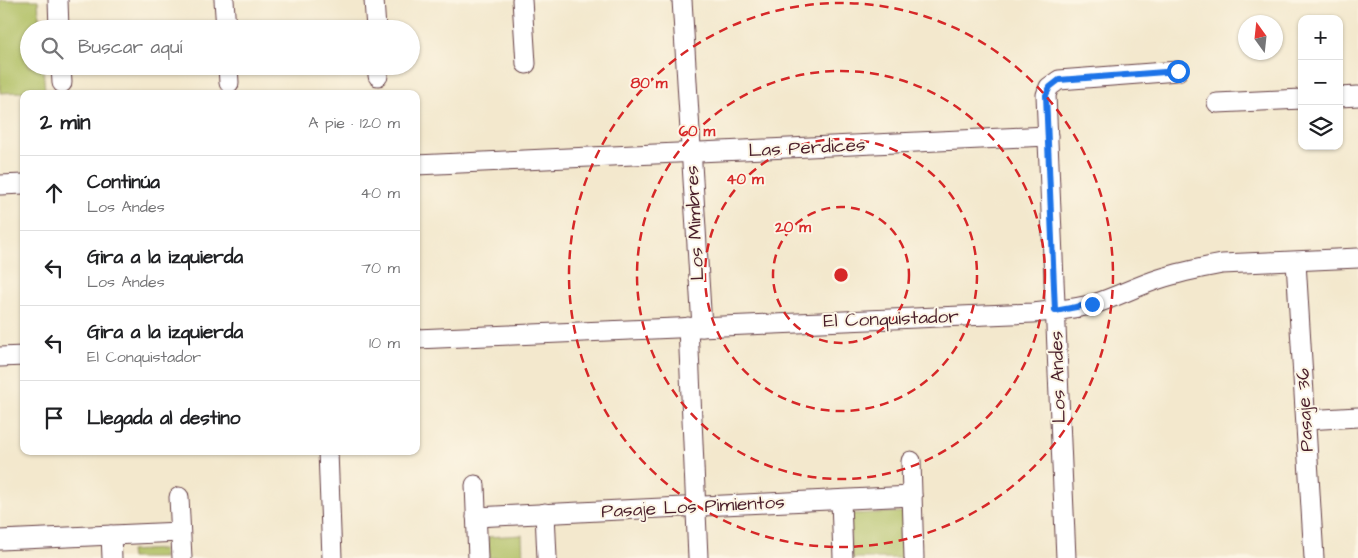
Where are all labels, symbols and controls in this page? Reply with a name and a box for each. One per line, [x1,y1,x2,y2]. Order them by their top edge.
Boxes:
north arrow [1238,15,1283,60]
map controls [1298,15,1343,150]
button: + [1298,15,1343,60]
search box [20,20,420,75]
icon: search [38,34,66,62]
text: Buscar aquí [78,34,182,61]
route start [1167,60,1190,83]
button: − [1298,60,1343,105]
text: 80 m [631,73,668,94]
button: layers [1298,105,1343,150]
text: 2 min [40,108,90,137]
text: A pie · 120 m [308,112,400,134]
text: 60 m [679,121,716,142]
street label: Las Perdices [748,131,866,165]
street label: Los Mimbres [679,165,711,281]
text: Continúa [87,169,160,196]
text: 40 m [726,169,764,190]
icon: ahead [40,179,68,207]
text: 40 m [360,182,400,204]
text: Los Andes [87,196,165,218]
text: 20 m [774,217,811,238]
text: Gira a la izquierda [87,244,243,271]
icon: left [40,254,68,282]
text: 70 m [361,257,400,279]
centre of rings [832,266,850,284]
text: Los Andes [87,271,165,293]
route end [1081,293,1104,316]
street label: El Conquistador [823,303,960,335]
text: Gira a la izquierda [87,319,243,346]
icon: left [40,329,68,357]
street label: Los Andes [1043,330,1073,424]
text: 10 m [369,332,400,354]
text: El Conquistador [87,346,201,368]
street label: Pasaje 36 [1289,367,1321,453]
icon: arrive [40,404,68,432]
text: Llegada al destino [87,405,240,432]
street label: Pasaje Los Pimientos [601,489,785,525]

